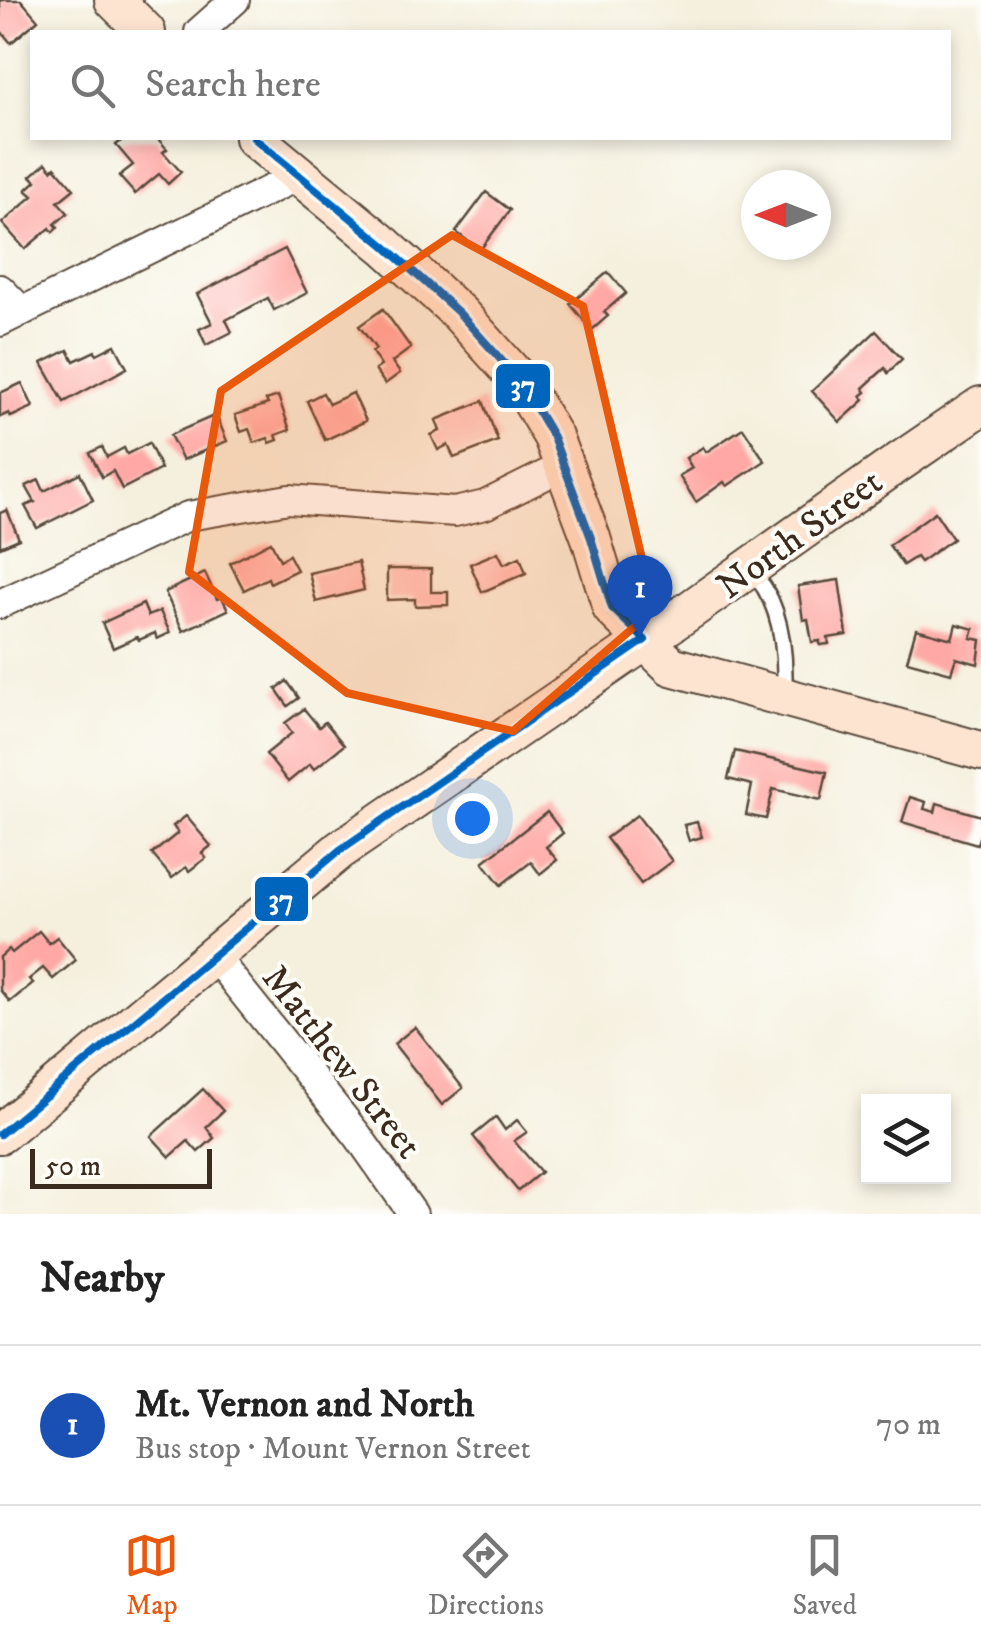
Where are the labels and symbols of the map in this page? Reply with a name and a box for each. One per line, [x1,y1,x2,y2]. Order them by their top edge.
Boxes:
north arrow [741,170,831,260]
line badge: 37 [494,362,552,410]
text: 37 [510,369,536,404]
street label: North Street [708,458,892,611]
pin: 1 [608,554,672,637]
your location [447,793,498,844]
line badge: 37 [253,875,310,923]
text: 37 [268,883,294,918]
street label: Matthew Street [251,956,432,1169]
scale bar [30,1144,212,1188]

